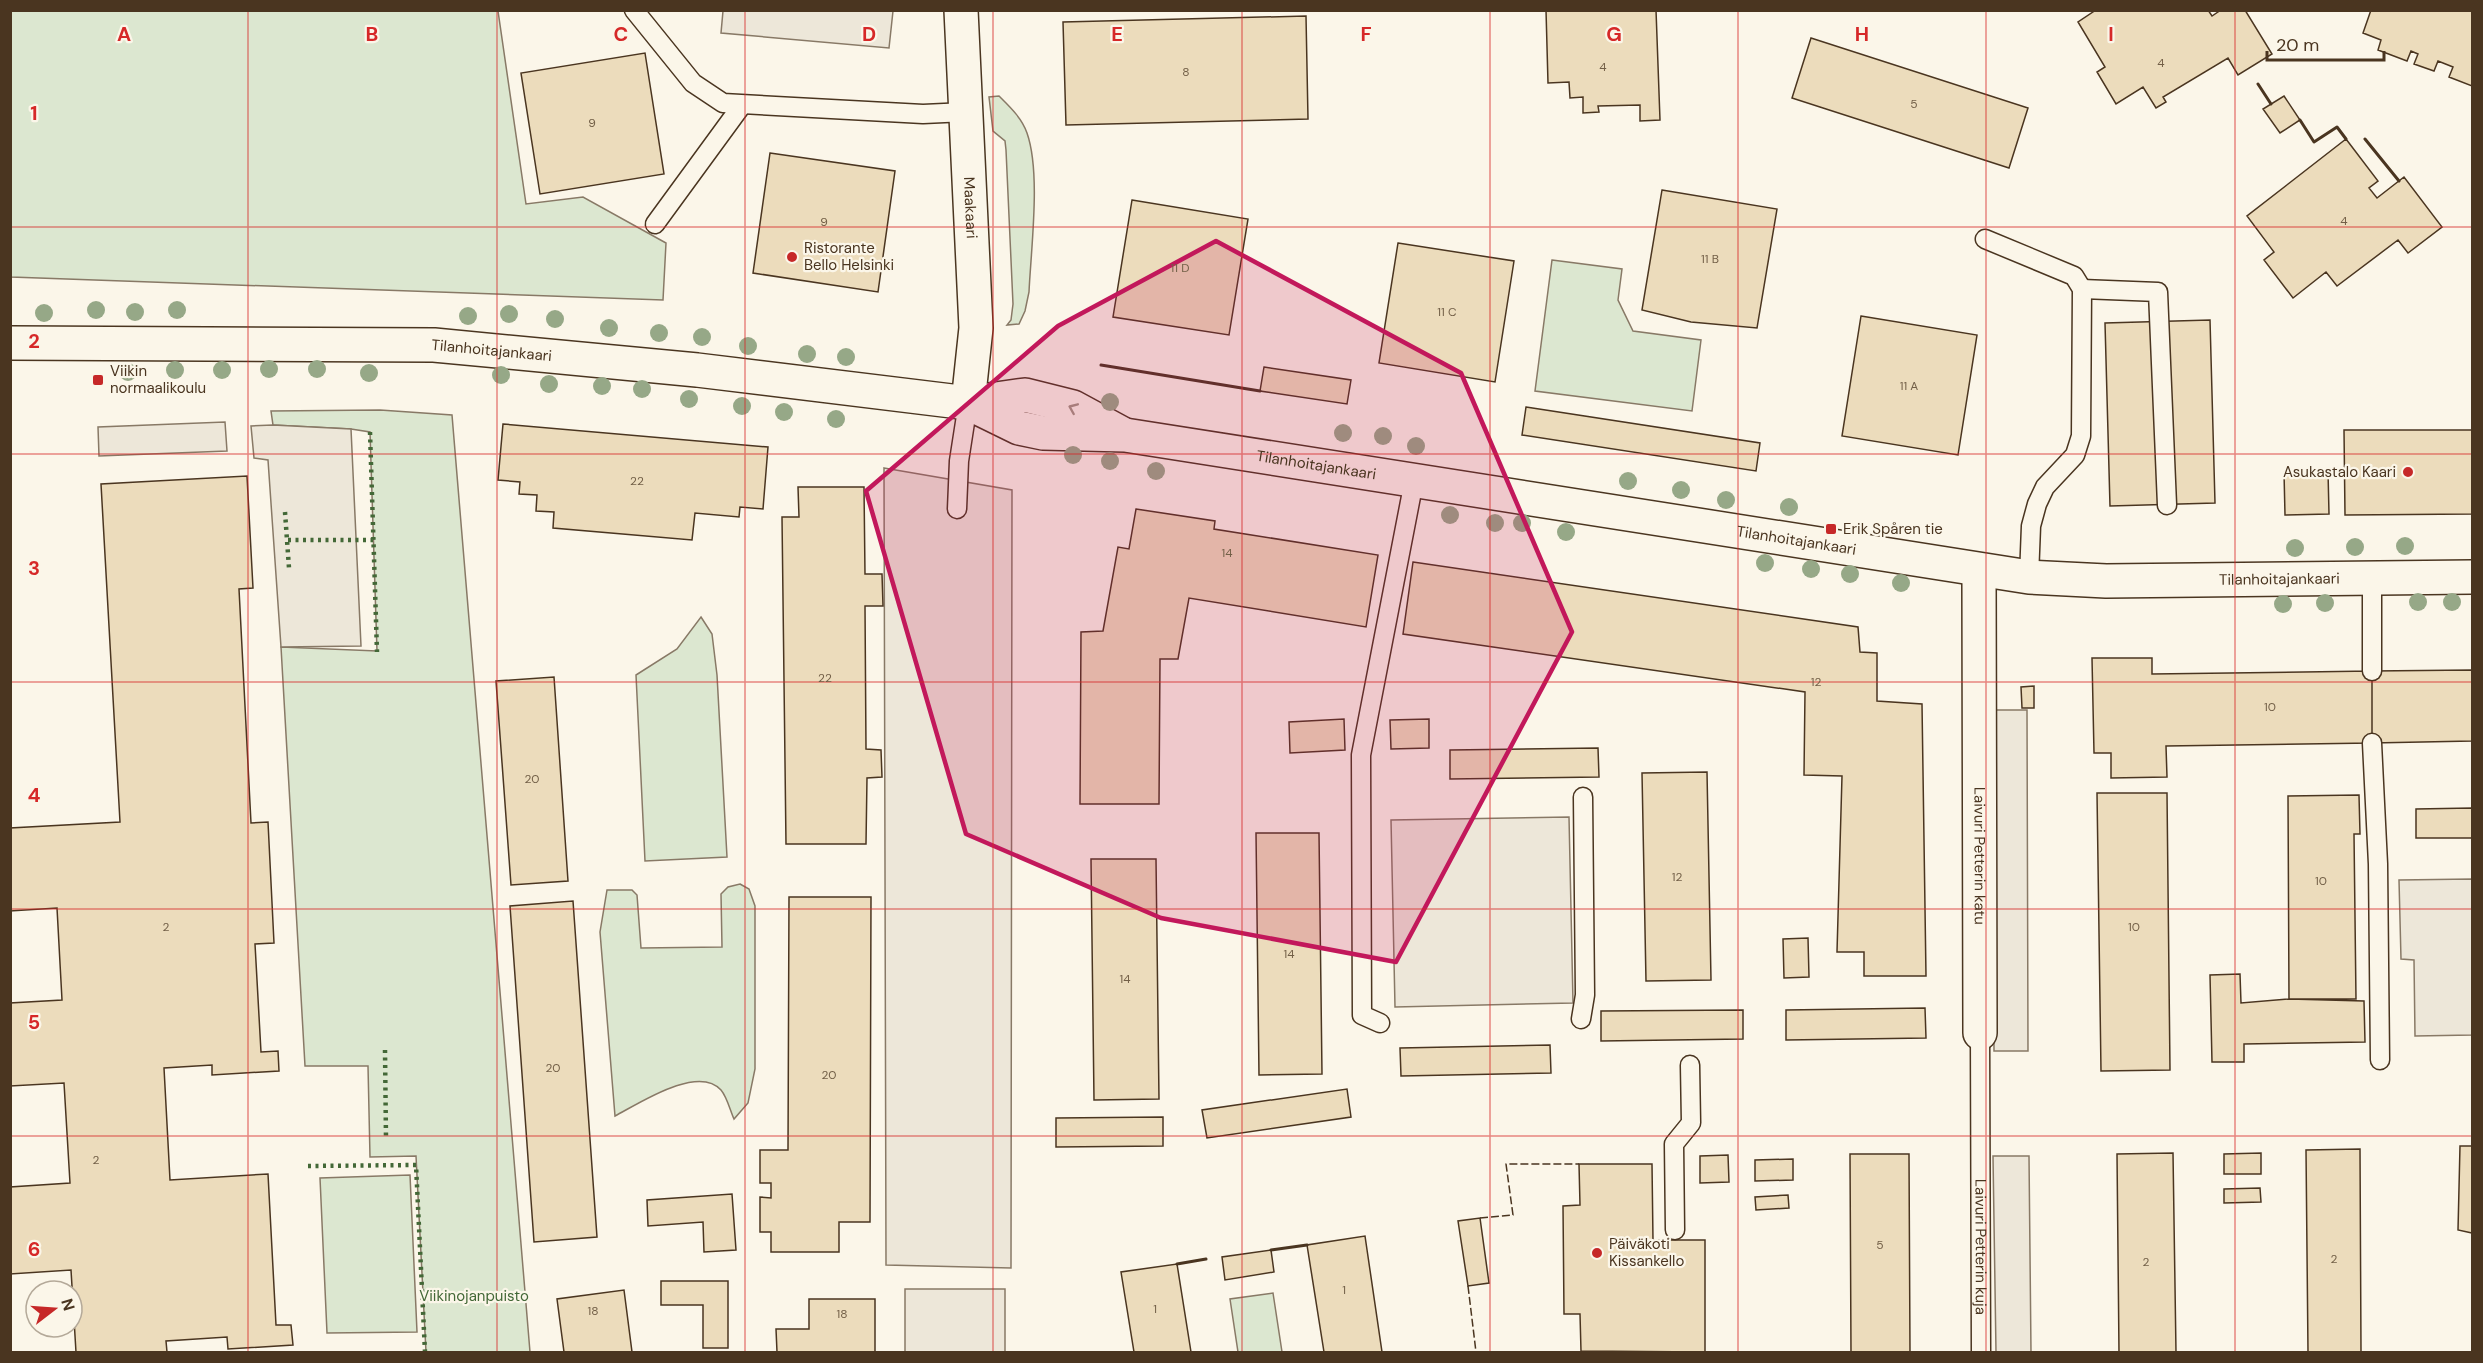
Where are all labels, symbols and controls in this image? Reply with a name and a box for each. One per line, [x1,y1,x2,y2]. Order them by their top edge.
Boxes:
text: A [117,21,131,47]
text: B [366,21,378,47]
text: C [614,21,628,47]
text: D [862,21,876,47]
text: E [1111,21,1123,47]
text: F [1360,21,1372,47]
text: G [1606,21,1622,47]
text: H [1855,21,1869,47]
text: I [2108,21,2114,47]
scale bar [2267,24,2384,62]
text: 20 m [2276,33,2319,57]
house number: 4 [2157,55,2165,71]
house number: 4 [1599,59,1607,75]
house number: 8 [1182,64,1190,80]
house number: 5 [1910,96,1918,112]
text: 1 [30,100,38,126]
house number: 9 [588,115,596,131]
street label: Maakaari [959,176,982,239]
house number: 4 [2340,213,2348,229]
house number: 9 [820,214,828,230]
place label: Ristorante Bello Helsinki [804,238,894,275]
marker: Ristorante Bello Helsinki [785,250,799,264]
house number: 11 B [1701,251,1719,267]
house number: 11 D [1171,260,1189,276]
house number: 11 C [1437,304,1457,320]
text: 2 [28,328,40,354]
street label: Tilanhoitajankaari [431,335,553,366]
place label: Viikin normaalikoulu [110,361,206,398]
marker: Viikin normaalikoulu [91,373,105,387]
house number: 11 A [1900,378,1918,394]
one-way arrow [1069,403,1080,415]
street label: Tilanhoitajankaari [1255,446,1378,484]
place label: Asukastalo Kaari [2283,462,2396,482]
marker: Asukastalo Kaari [2401,465,2415,479]
house number: 22 [630,473,644,489]
place label: Erik Spåren tie [1843,519,1943,539]
street label: Tilanhoitajankaari [1735,521,1858,560]
marker: Erik Spåren tie [1824,522,1838,536]
house number: 14 [1221,545,1233,561]
text: 3 [28,555,40,581]
street label: Tilanhoitajankaari [2219,568,2340,590]
house number: 22 [818,670,832,686]
house number: 12 [1811,674,1821,690]
house number: 10 [2264,699,2276,715]
house number: 20 [524,771,540,787]
text: 4 [28,782,41,808]
street label: Laivuri Petterin katu [1969,787,1990,925]
house number: 12 [1672,869,1682,885]
house number: 10 [2315,873,2327,889]
house number: 2 [163,919,170,935]
house number: 10 [2128,919,2140,935]
house number: 14 [1283,946,1295,962]
house number: 14 [1119,971,1131,987]
text: 5 [28,1009,40,1035]
house number: 20 [545,1060,561,1076]
house number: 20 [821,1067,837,1083]
house number: 2 [93,1152,100,1168]
street label: Laivuri Petterin kuja [1970,1179,1991,1315]
place label: Päiväkoti Kissankello [1609,1234,1684,1271]
text: 6 [28,1236,40,1262]
house number: 5 [1876,1237,1884,1253]
marker: Päiväkoti Kissankello [1590,1246,1604,1260]
house number: 2 [2331,1251,2338,1267]
house number: 2 [2143,1254,2150,1270]
north arrow [24,1279,84,1339]
house number: 1 [1342,1282,1346,1298]
park label: Viikinojanpuisto [419,1286,529,1306]
text: N [56,1296,80,1313]
house number: 1 [1153,1301,1157,1317]
house number: 18 [587,1303,599,1319]
house number: 18 [836,1306,848,1322]

